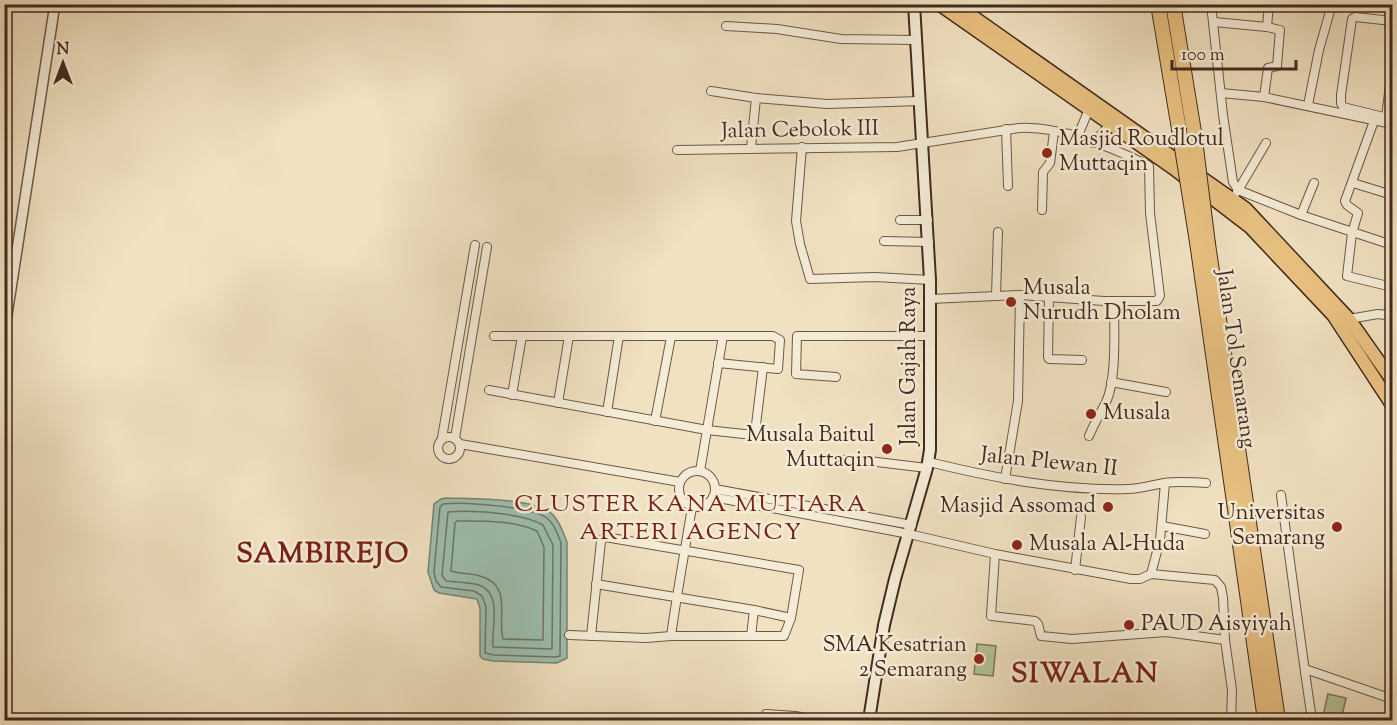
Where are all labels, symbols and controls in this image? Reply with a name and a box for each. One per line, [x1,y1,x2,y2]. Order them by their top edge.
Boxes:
north arrow [33,33,93,93]
scale bar [1172,33,1296,71]
text: N [57,39,70,62]
text: 100 m [1181,43,1225,69]
street label: Jalan Cebolok III [720,114,879,148]
place label: Masjid Roudlotul Muttaqin [1059,124,1224,181]
marker: Masjid Roudlotul Muttaqin [1040,146,1054,160]
street label: Jalan Tol Semarang [1206,267,1263,451]
place label: Musala Nurudh Dholam [1023,273,1181,330]
street label: Jalan Gajah Raya [894,287,926,446]
marker: Musala Nurudh Dholam [1004,295,1018,309]
place label: Musala [1103,398,1171,430]
marker: Musala [1084,407,1098,421]
place label: Musala Baitul Muttaqin [746,420,875,477]
street label: Jalan Plewan II [978,440,1119,486]
marker: Musala Baitul Muttaqin [880,442,894,456]
district label: CLUSTER KANA MUTIARA ARTERI AGENCY [514,488,868,550]
place label: Masjid Assomad [940,491,1096,523]
place label: Universitas Semarang [1217,498,1325,555]
marker: Masjid Assomad [1101,500,1115,514]
marker: Universitas Semarang [1330,520,1344,534]
place label: Musala Al-Huda [1029,529,1185,561]
district label: SAMBIREJO [236,535,410,575]
marker: Musala Al-Huda [1010,538,1024,552]
place label: PAUD Aisyiyah [1141,609,1292,641]
marker: PAUD Aisyiyah [1122,618,1136,632]
place label: SMA Kesatrian 2 Semarang [822,630,967,687]
marker: SMA Kesatrian 2 Semarang [972,652,986,666]
district label: SIWALAN [1011,655,1159,695]

